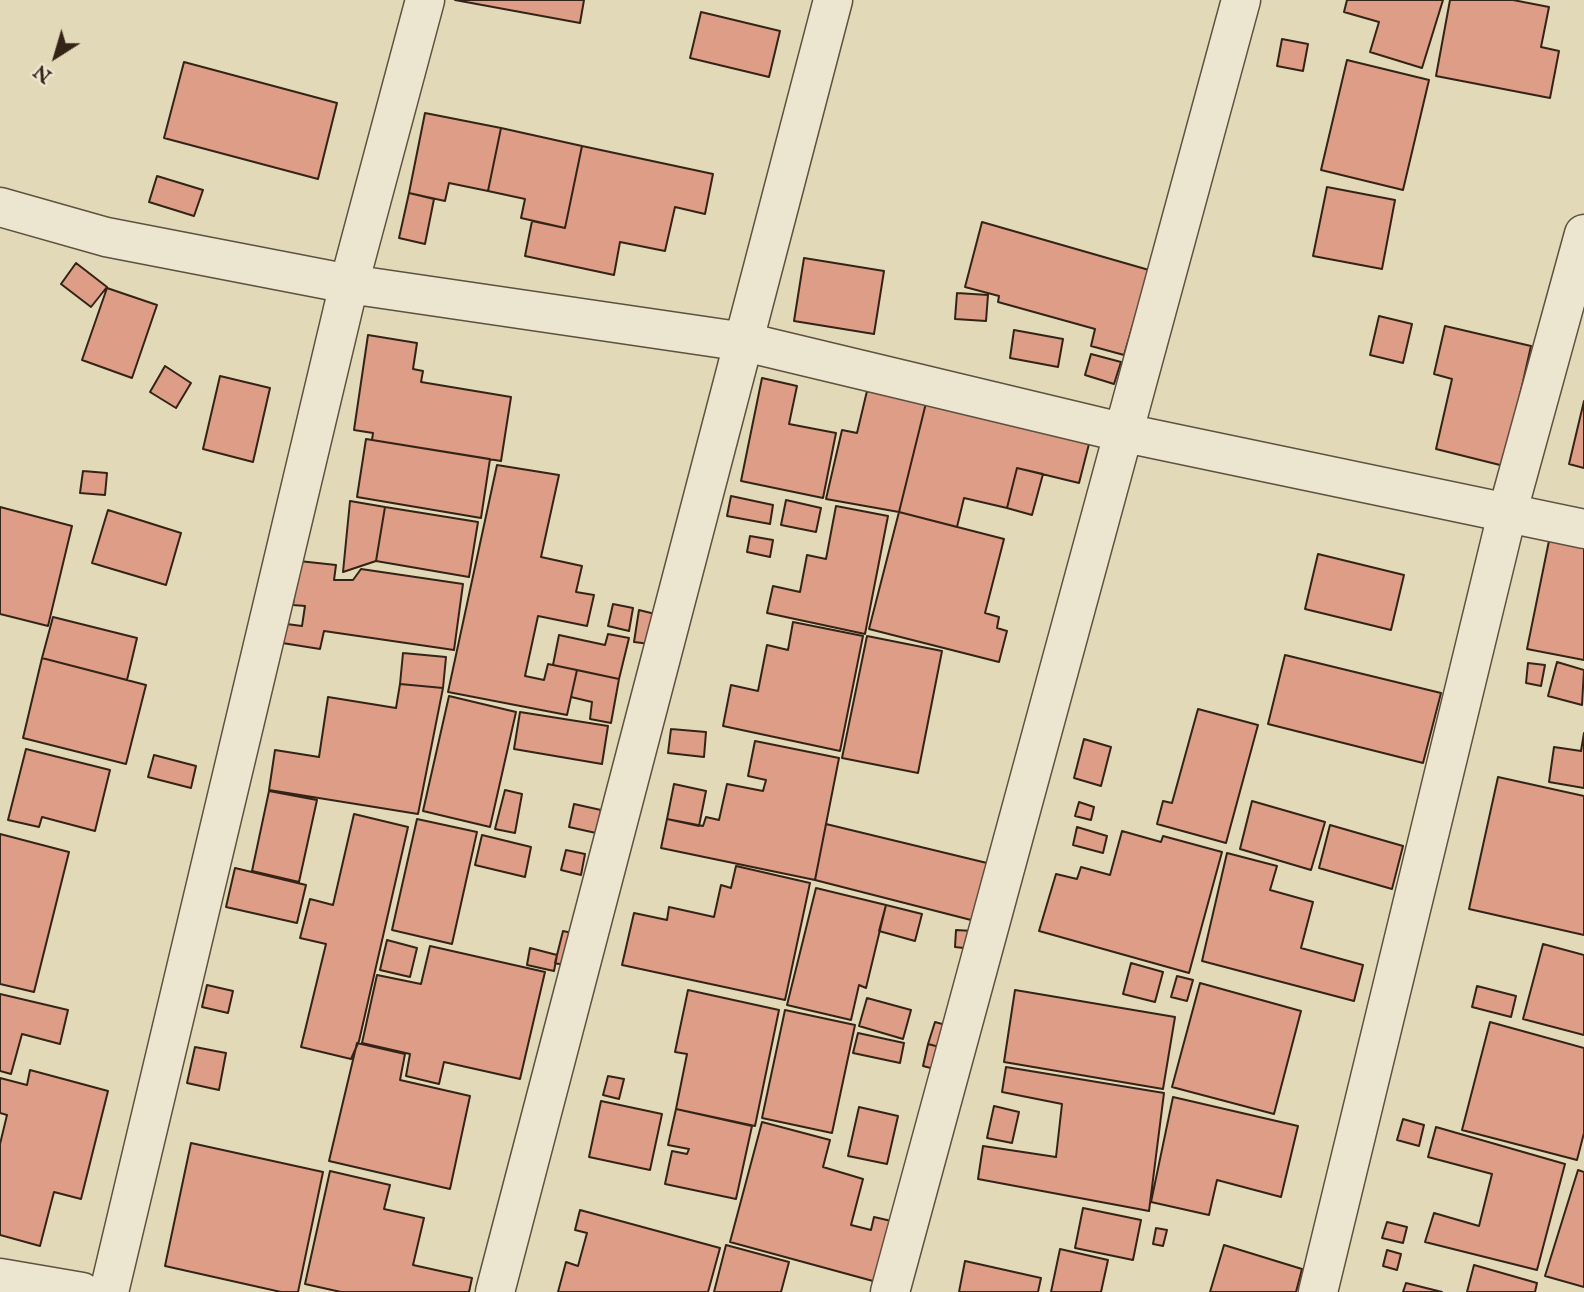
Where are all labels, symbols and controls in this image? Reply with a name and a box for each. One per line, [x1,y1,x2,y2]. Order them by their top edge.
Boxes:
north arrow [21,21,91,91]
text: N [30,58,57,87]

